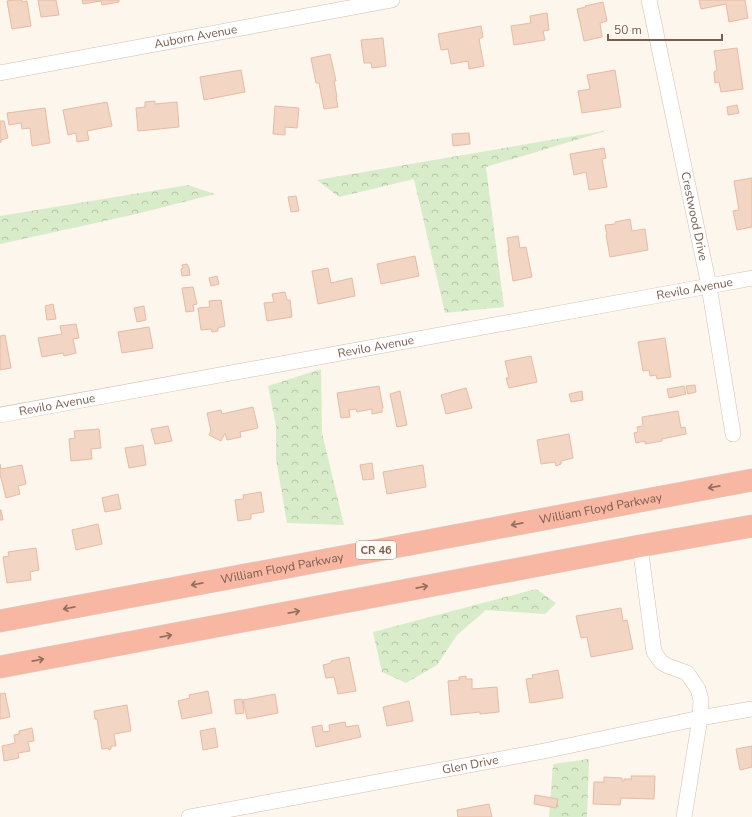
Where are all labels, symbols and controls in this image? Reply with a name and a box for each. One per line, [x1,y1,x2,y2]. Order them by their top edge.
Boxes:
scale bar [608,16,722,42]
street label: Auborn Avenue [153,21,239,52]
text: 50 m [614,22,642,38]
street label: Crestwood Drive [677,170,712,262]
street label: Revilo Avenue [655,274,734,303]
street label: Revilo Avenue [336,332,415,361]
street label: Revilo Avenue [18,390,97,419]
one-way arrow [708,483,721,491]
street label: William Floyd Parkway [538,489,664,528]
one-way arrow [511,520,524,528]
road number: CR 46 [356,541,396,559]
street label: William Floyd Parkway [219,549,346,587]
one-way arrow [191,580,204,588]
one-way arrow [415,583,428,591]
one-way arrow [63,604,76,612]
one-way arrow [287,607,300,615]
one-way arrow [159,631,172,639]
one-way arrow [31,656,44,664]
street label: Glen Drive [441,752,500,778]

